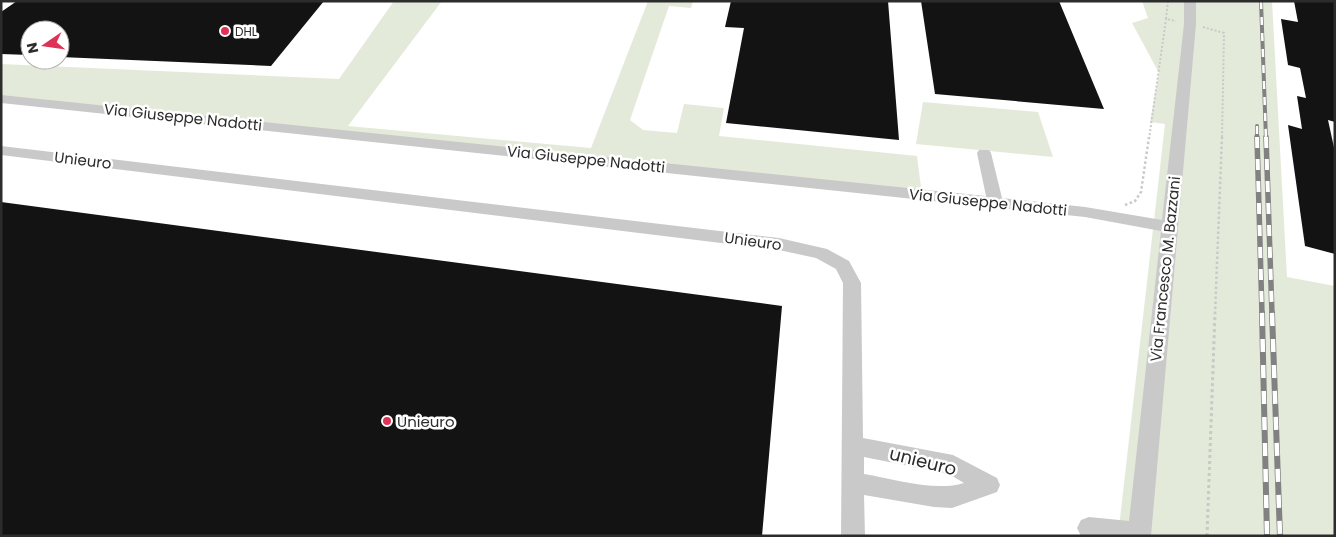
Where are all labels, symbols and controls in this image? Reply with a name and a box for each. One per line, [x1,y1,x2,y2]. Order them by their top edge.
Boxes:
north arrow [20,20,70,70]
place label: DHL [235,23,257,40]
marker: DHL [219,25,231,37]
text: N [21,41,43,55]
street label: Via Giuseppe Nadotti [103,98,263,136]
street label: Via Giuseppe Nadotti [506,140,666,178]
street label: Unieuro [53,146,113,174]
street label: Via Francesco M. Bazzani [1145,175,1185,363]
street label: Via Giuseppe Nadotti [908,183,1068,221]
street label: Unieuro [723,227,783,255]
place label: Unieuro [397,411,455,432]
marker: Unieuro [381,415,393,427]
street label: unieuro [887,441,959,481]

